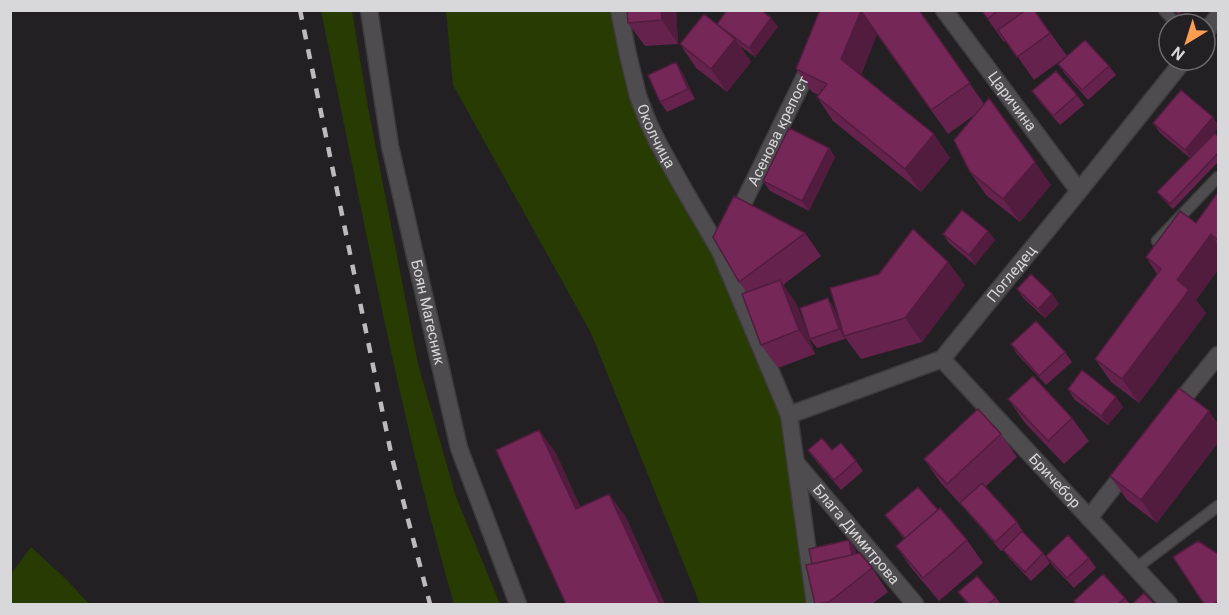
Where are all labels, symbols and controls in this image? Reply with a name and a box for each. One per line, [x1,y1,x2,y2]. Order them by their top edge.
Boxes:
north arrow [1157,12,1217,72]
text: N [1168,42,1188,64]
street label: Царичина [984,68,1040,135]
street label: Асенова крепост [744,73,813,189]
street label: Околчица [633,101,679,171]
street label: Погледец [983,242,1040,306]
street label: Боян Магесник [407,258,449,366]
street label: Бричебор [1025,450,1085,512]
street label: Блага Димитрова [809,481,904,588]

